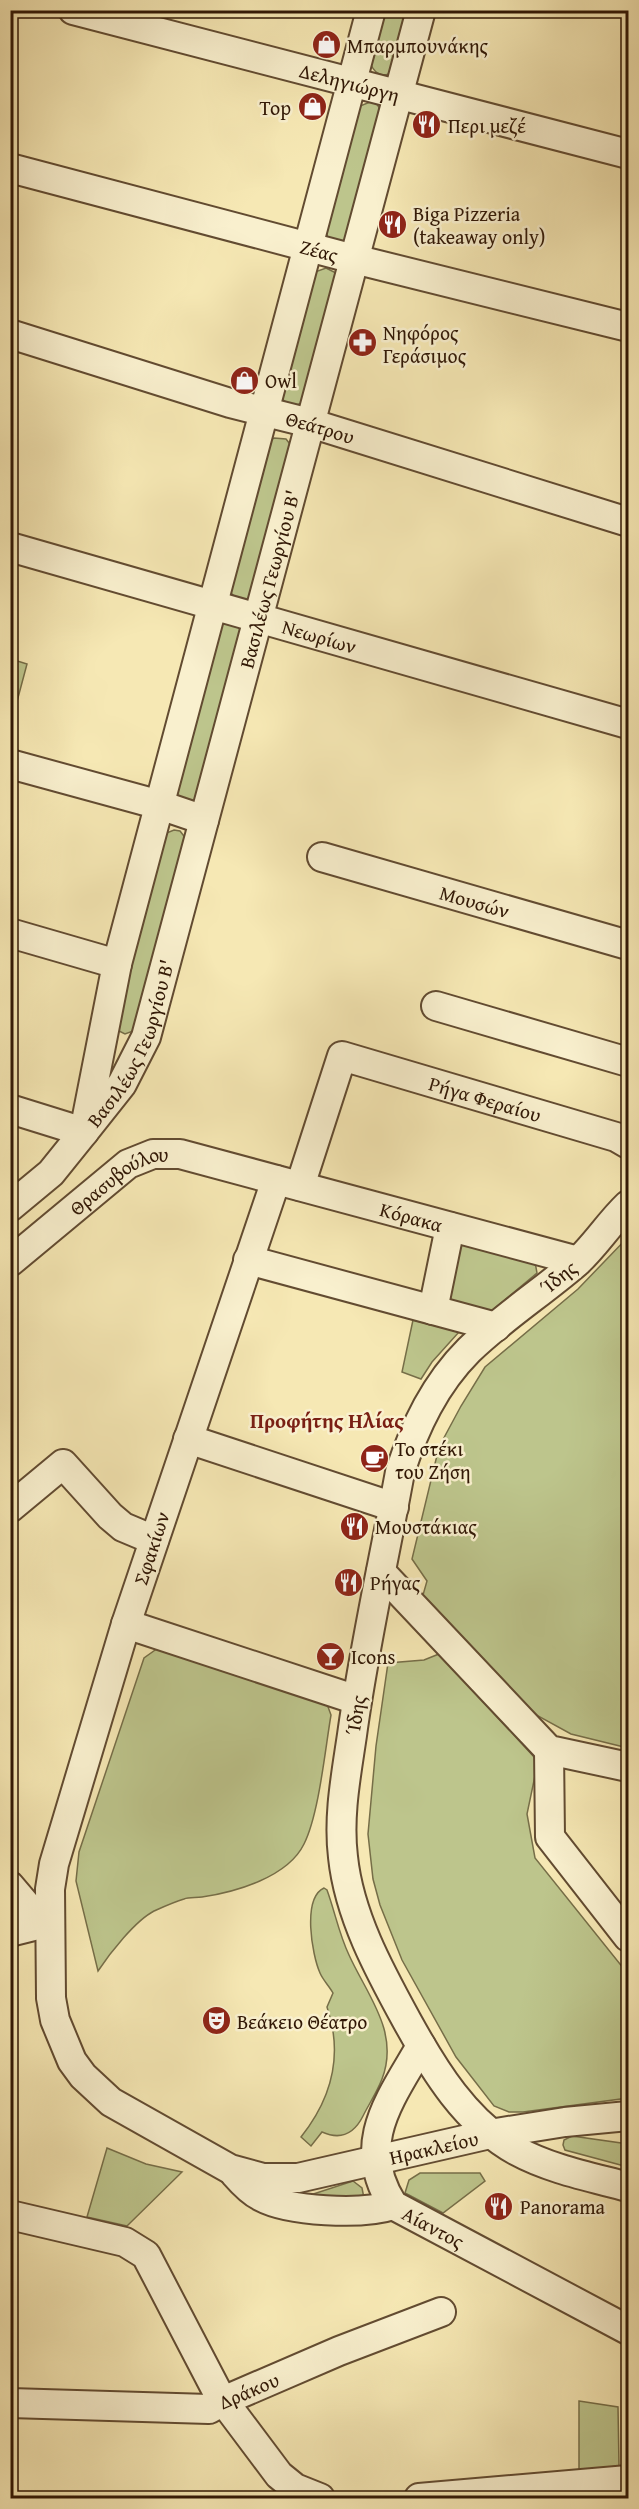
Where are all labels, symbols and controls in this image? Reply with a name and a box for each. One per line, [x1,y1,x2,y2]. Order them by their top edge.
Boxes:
shop icon: Μπαρμπουνάκης [310,29,342,61]
place label: Μπαρμπουνάκης [347,31,489,60]
street label: Δεληγιώργη [297,55,403,109]
shop icon: Top [296,91,328,123]
place label: Top [260,93,291,122]
restaurant icon: Περι μεζέ [411,109,443,141]
place label: Περι μεζέ [448,111,526,140]
place label: Biga Pizzeria (takeaway only) [413,199,545,251]
restaurant icon: Biga Pizzeria (takeaway only) [376,208,408,240]
street label: Ζέας [297,231,342,269]
place label: Νηφόρος Γεράσιμος [383,318,467,370]
pharmacy icon: Νηφόρος Γεράσιμος [346,327,378,359]
shop icon: Owl [228,364,260,396]
place label: Owl [265,366,297,395]
street label: Θεάτρου [283,403,358,451]
street label: Βασιλέως Γεωργίου Β' [231,487,306,671]
street label: Νεωρίων [279,611,360,660]
street label: Μουσών [437,877,513,925]
street label: Βασιλέως Γεωργίου Β' [79,956,181,1133]
street label: Ρήγα Φεραίου [426,1068,545,1129]
street label: Θρασυβούλου [63,1139,168,1222]
street label: Κόρακα [377,1194,446,1239]
street label: Ίδης [533,1253,583,1301]
district label: Προφήτης Ηλίας [250,1405,404,1436]
place label: Το στέκι του Ζήση [395,1434,471,1486]
cafe icon: Το στέκι του Ζήση [358,1443,390,1475]
street label: Σφακίων [126,1508,176,1588]
restaurant icon: Μουστάκιας [338,1510,370,1542]
place label: Μουστάκιας [375,1512,477,1541]
restaurant icon: Ρήγας [333,1566,365,1598]
place label: Ρήγας [370,1568,421,1597]
bar icon: Icons [314,1640,346,1672]
place label: Icons [351,1642,395,1671]
street label: Ίδης [338,1692,373,1737]
theatre icon: Βεάκειο Θέατρο [200,2005,232,2037]
place label: Βεάκειο Θέατρο [237,2007,367,2036]
street label: Ηρακλείου [386,2123,481,2171]
restaurant icon: Panorama [483,2190,515,2222]
place label: Panorama [520,2192,605,2221]
street label: Αίαντος [397,2198,470,2255]
street label: Δράκου [214,2364,283,2416]

